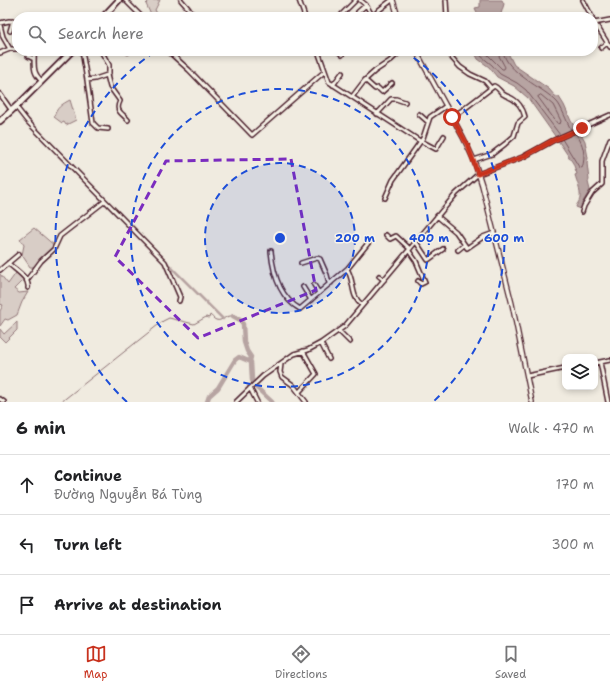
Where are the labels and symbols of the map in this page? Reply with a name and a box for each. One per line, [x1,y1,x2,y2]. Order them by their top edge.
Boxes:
route start [443,108,461,126]
route end [573,119,591,137]
text: 200 m [335,230,375,246]
text: 400 m [409,230,449,246]
text: 600 m [484,230,524,246]
centre of rings [273,231,287,245]

